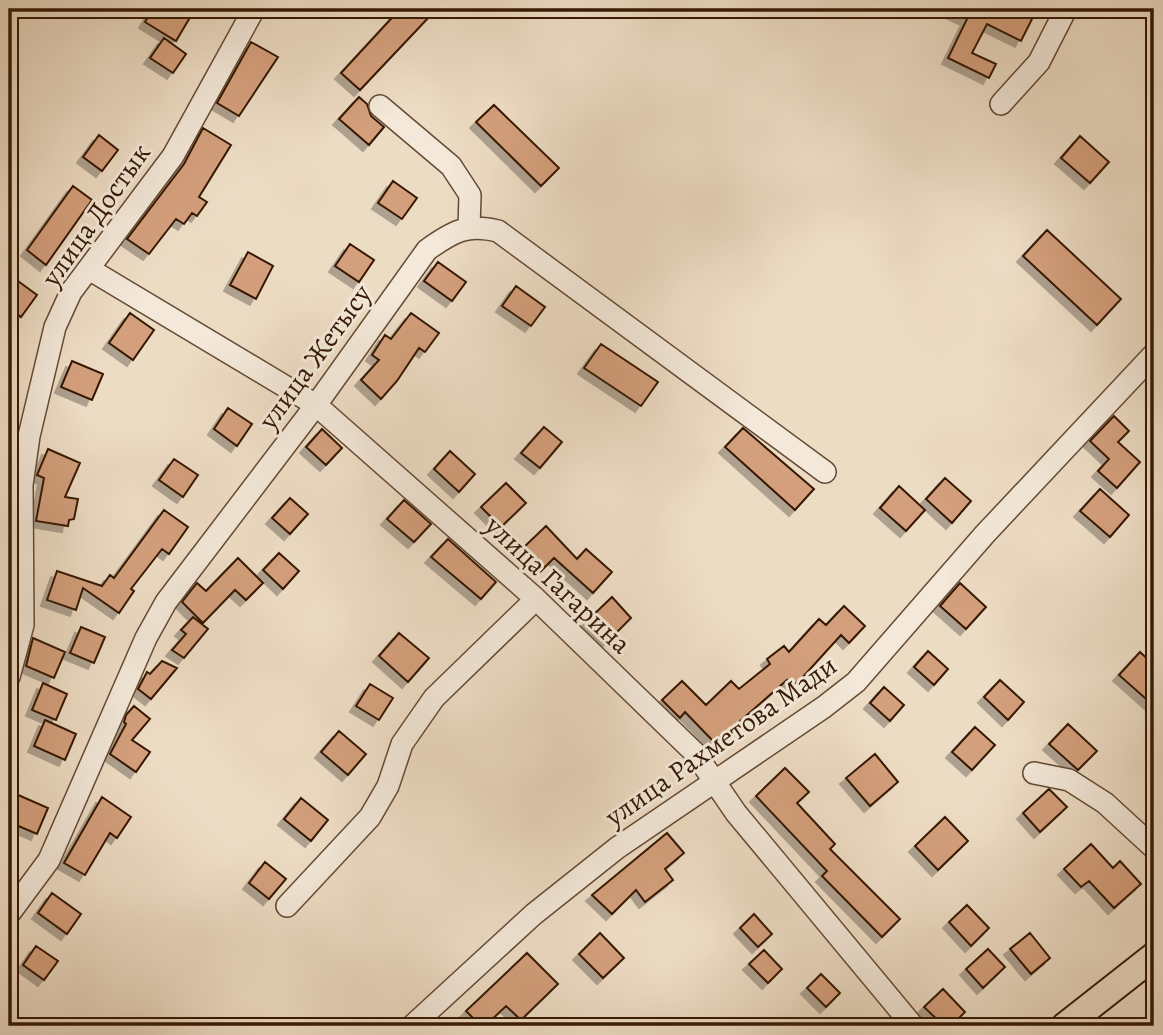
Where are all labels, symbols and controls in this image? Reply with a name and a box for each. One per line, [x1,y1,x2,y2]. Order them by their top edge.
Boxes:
street label: улица Достык [32,136,159,295]
street label: улица Жетысу [249,277,381,438]
street label: улица Гагарина [476,507,639,663]
street label: улица Рахметова Мади [597,647,845,836]

